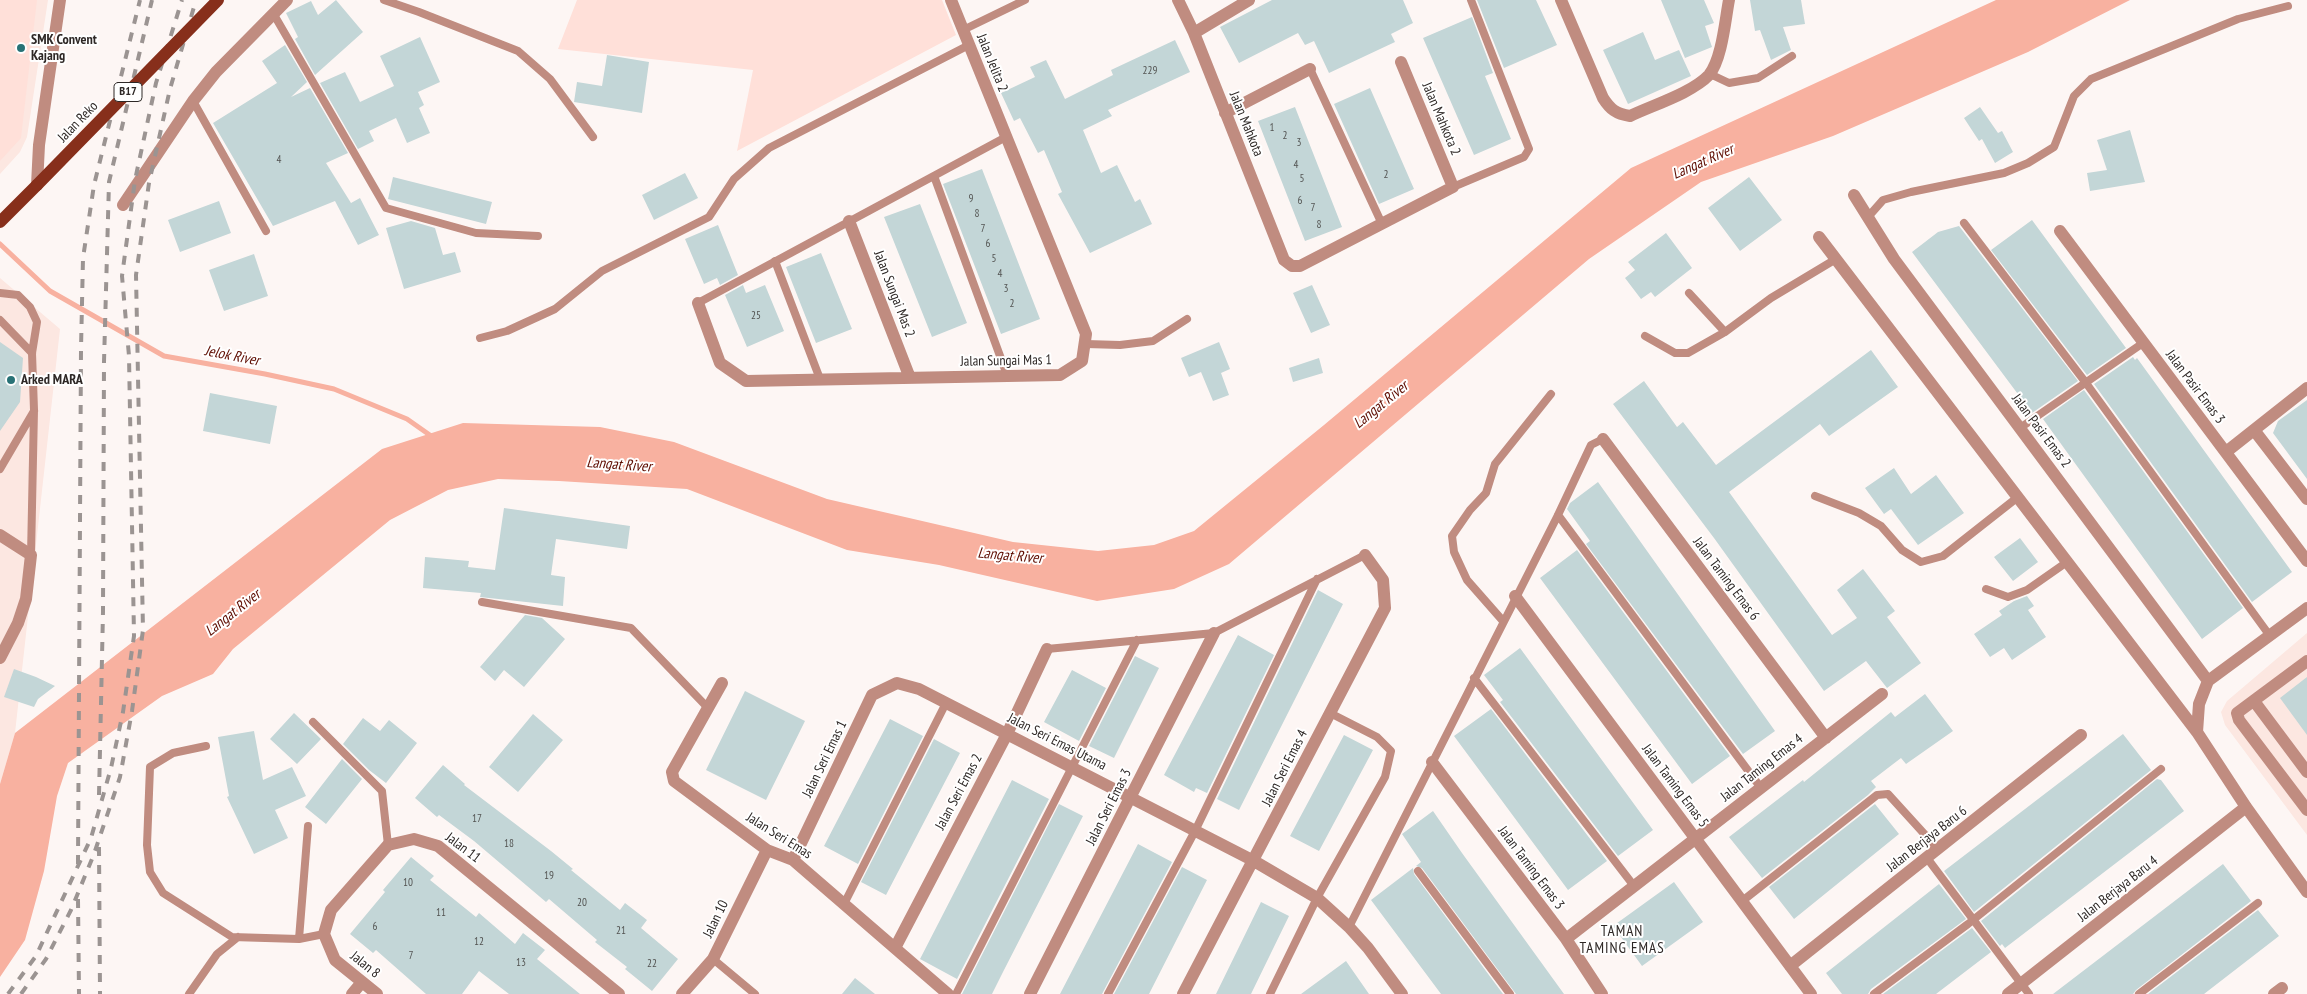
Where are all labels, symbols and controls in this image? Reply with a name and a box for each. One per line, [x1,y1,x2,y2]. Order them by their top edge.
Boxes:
place label: SMK Convent Kajang [31,32,97,64]
street label: Jalan Jelita 2 [973,32,1011,94]
marker: SMK Convent Kajang [15,42,27,54]
house number: 229 [1143,64,1157,78]
street label: Jalan Mahkota 2 [1418,80,1464,158]
road number: B17 [114,82,142,101]
street label: Jalan Mahkota [1225,89,1267,159]
street label: Jalan Reko [55,98,101,146]
house number: 1 [1270,121,1274,135]
house number: 2 [1283,129,1287,143]
house number: 3 [1297,136,1301,150]
water label: Langat River [1670,141,1736,183]
house number: 4 [277,153,281,167]
house number: 4 [1294,158,1298,172]
house number: 2 [1384,168,1388,182]
house number: 5 [1300,172,1304,186]
house number: 9 [969,192,973,206]
house number: 6 [1298,194,1302,208]
house number: 7 [1311,201,1315,215]
house number: 8 [975,207,979,221]
house number: 8 [1317,218,1321,232]
house number: 7 [981,222,985,236]
house number: 6 [986,237,990,251]
street label: Jalan Sungai Mas 2 [870,248,918,340]
house number: 5 [992,252,996,266]
house number: 4 [998,267,1002,281]
house number: 3 [1004,282,1008,296]
house number: 2 [1010,297,1014,311]
house number: 25 [751,309,761,323]
water label: Jelok River [203,342,261,370]
street label: Jalan Pasir Emas 3 [2162,347,2228,427]
street label: Jalan Sungai Mas 1 [960,352,1052,370]
place label: Arked MARA [21,372,83,388]
marker: Arked MARA [5,374,17,386]
water label: Langat River [1350,378,1412,432]
street label: Jalan Pasir Emas 2 [2008,391,2074,471]
water label: Langat River [586,454,652,476]
street label: Jalan Taming Emas 6 [1689,534,1763,624]
water label: Langat River [977,544,1043,568]
water label: Langat River [202,586,264,640]
street label: Jalan Seri Emas Utama [1005,710,1109,774]
street label: Jalan Seri Emas 1 [799,718,851,800]
street label: Jalan Seri Emas 4 [1259,727,1311,809]
street label: Jalan Taming Emas 4 [1718,731,1806,805]
street label: Jalan Taming Emas 5 [1638,741,1712,831]
street label: Jalan Seri Emas 2 [932,751,986,833]
street label: Jalan Seri Emas 3 [1083,766,1135,848]
street label: Jalan Berjaya Baru 6 [1884,803,1970,875]
street label: Jalan Seri Emas [743,809,815,863]
house number: 17 [472,812,482,826]
street label: Jalan Taming Emas 3 [1494,823,1568,913]
street label: Jalan 11 [442,829,484,867]
house number: 18 [504,837,514,851]
street label: Jalan Berjaya Baru 4 [2075,853,2161,925]
house number: 19 [544,869,554,883]
house number: 10 [403,876,413,890]
house number: 20 [577,896,587,910]
street label: Jalan 10 [700,898,732,940]
house number: 11 [436,906,446,920]
house number: 6 [373,920,377,934]
district label: TAMAN TAMING EMAS [1578,923,1666,958]
house number: 21 [616,924,626,938]
house number: 12 [474,935,484,949]
street label: Jalan 8 [347,948,383,982]
house number: 7 [409,949,413,963]
house number: 13 [516,956,526,970]
house number: 22 [647,957,657,971]

